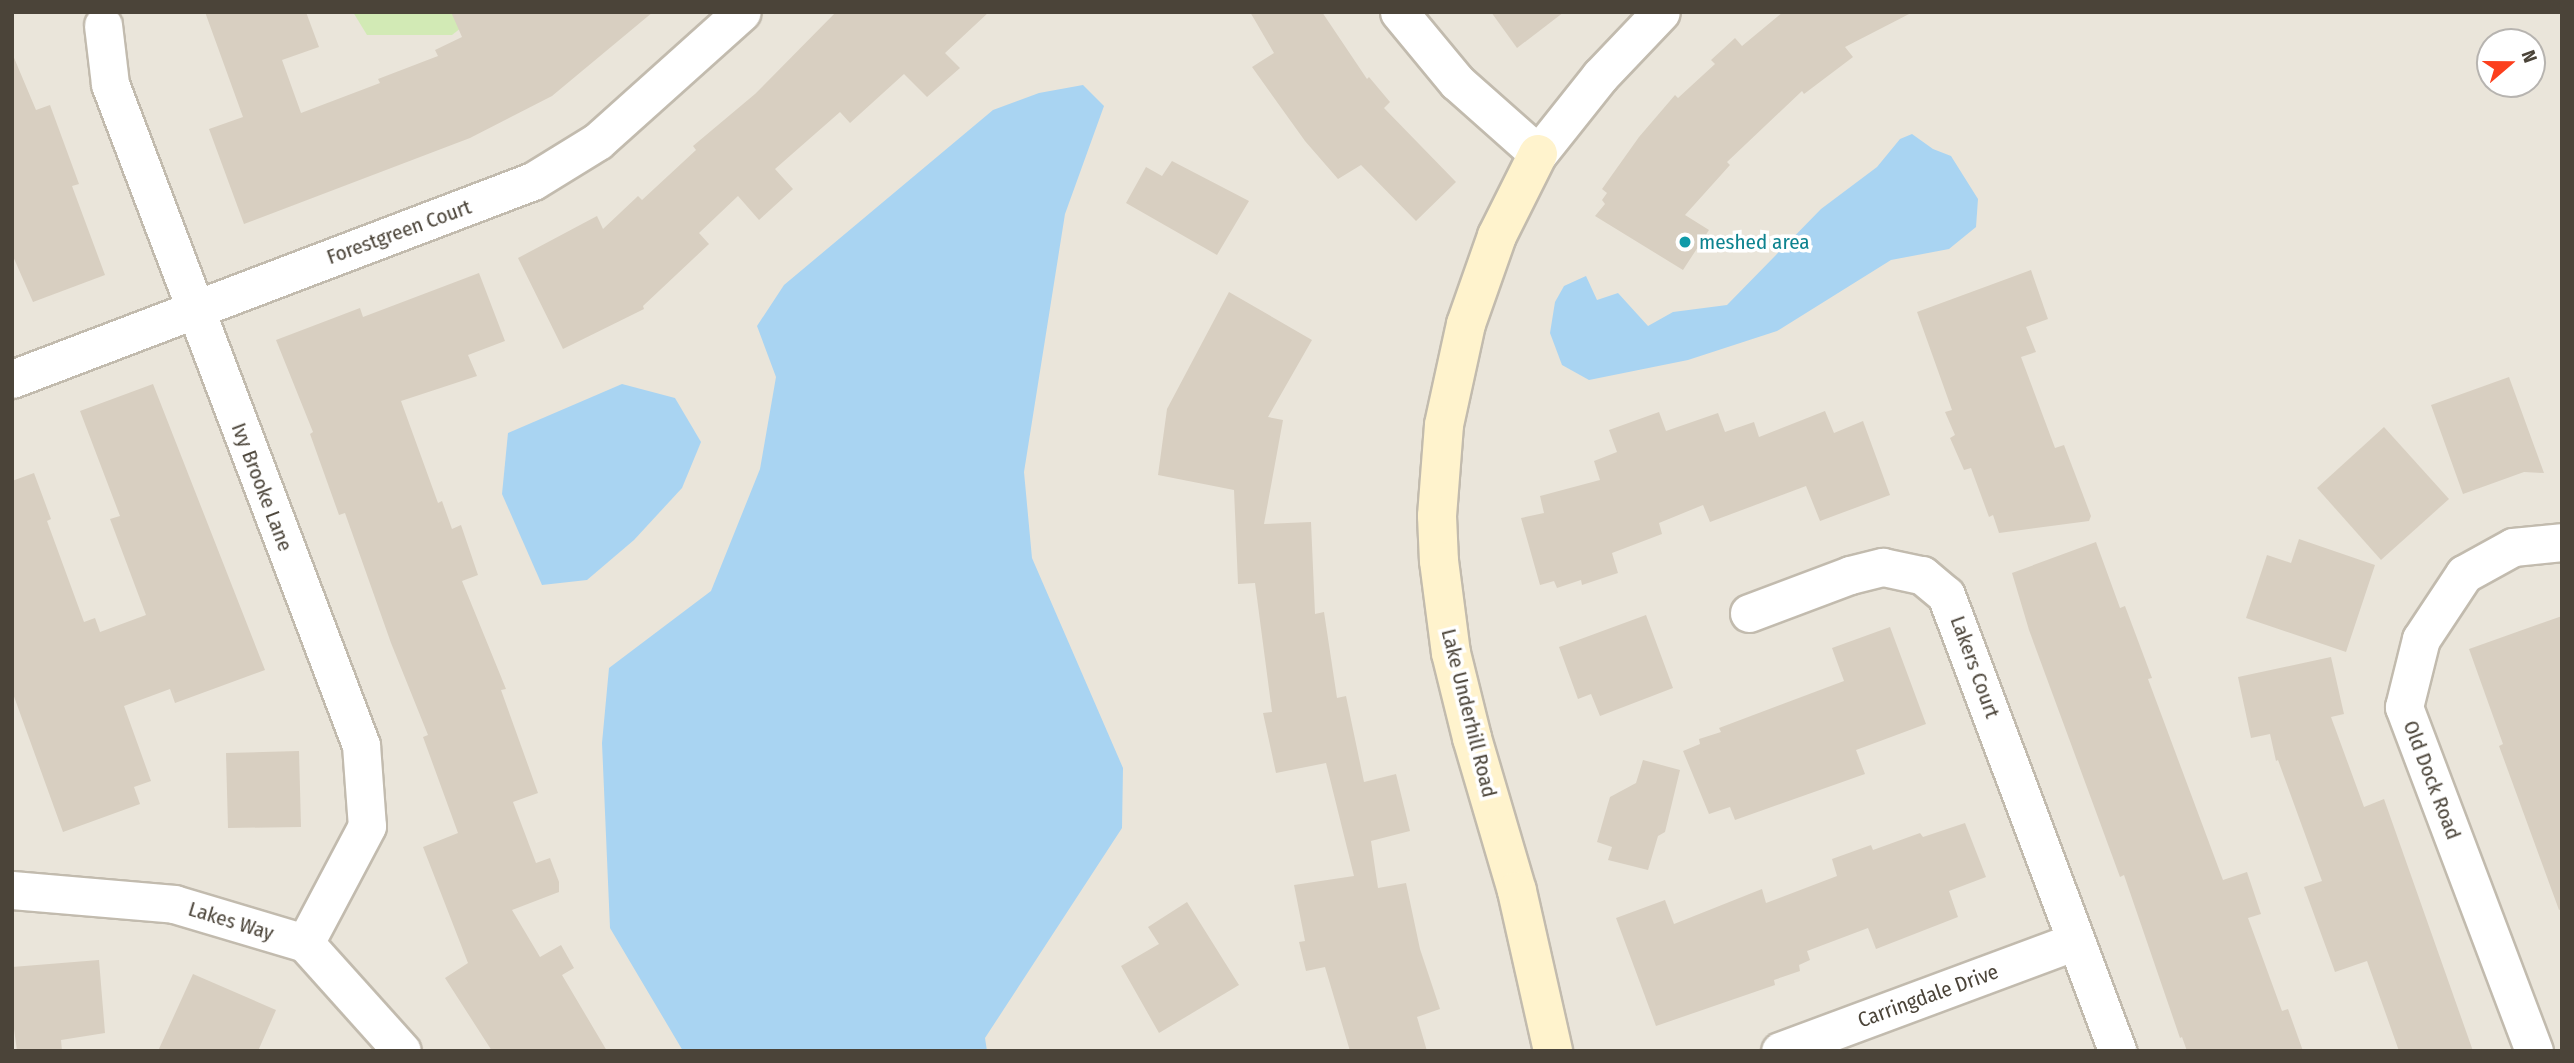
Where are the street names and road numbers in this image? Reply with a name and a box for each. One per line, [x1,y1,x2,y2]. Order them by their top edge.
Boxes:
street label: Forestgreen Court [323,194,475,270]
street label: Ivy Brooke Lane [226,419,298,555]
street label: Lakers Court [1945,612,2005,722]
street label: Lake Underhill Road [1436,626,1502,800]
street label: Old Dock Road [2398,717,2466,843]
street label: Lakes Way [185,896,277,946]
street label: Carringdale Drive [1854,959,2002,1033]

